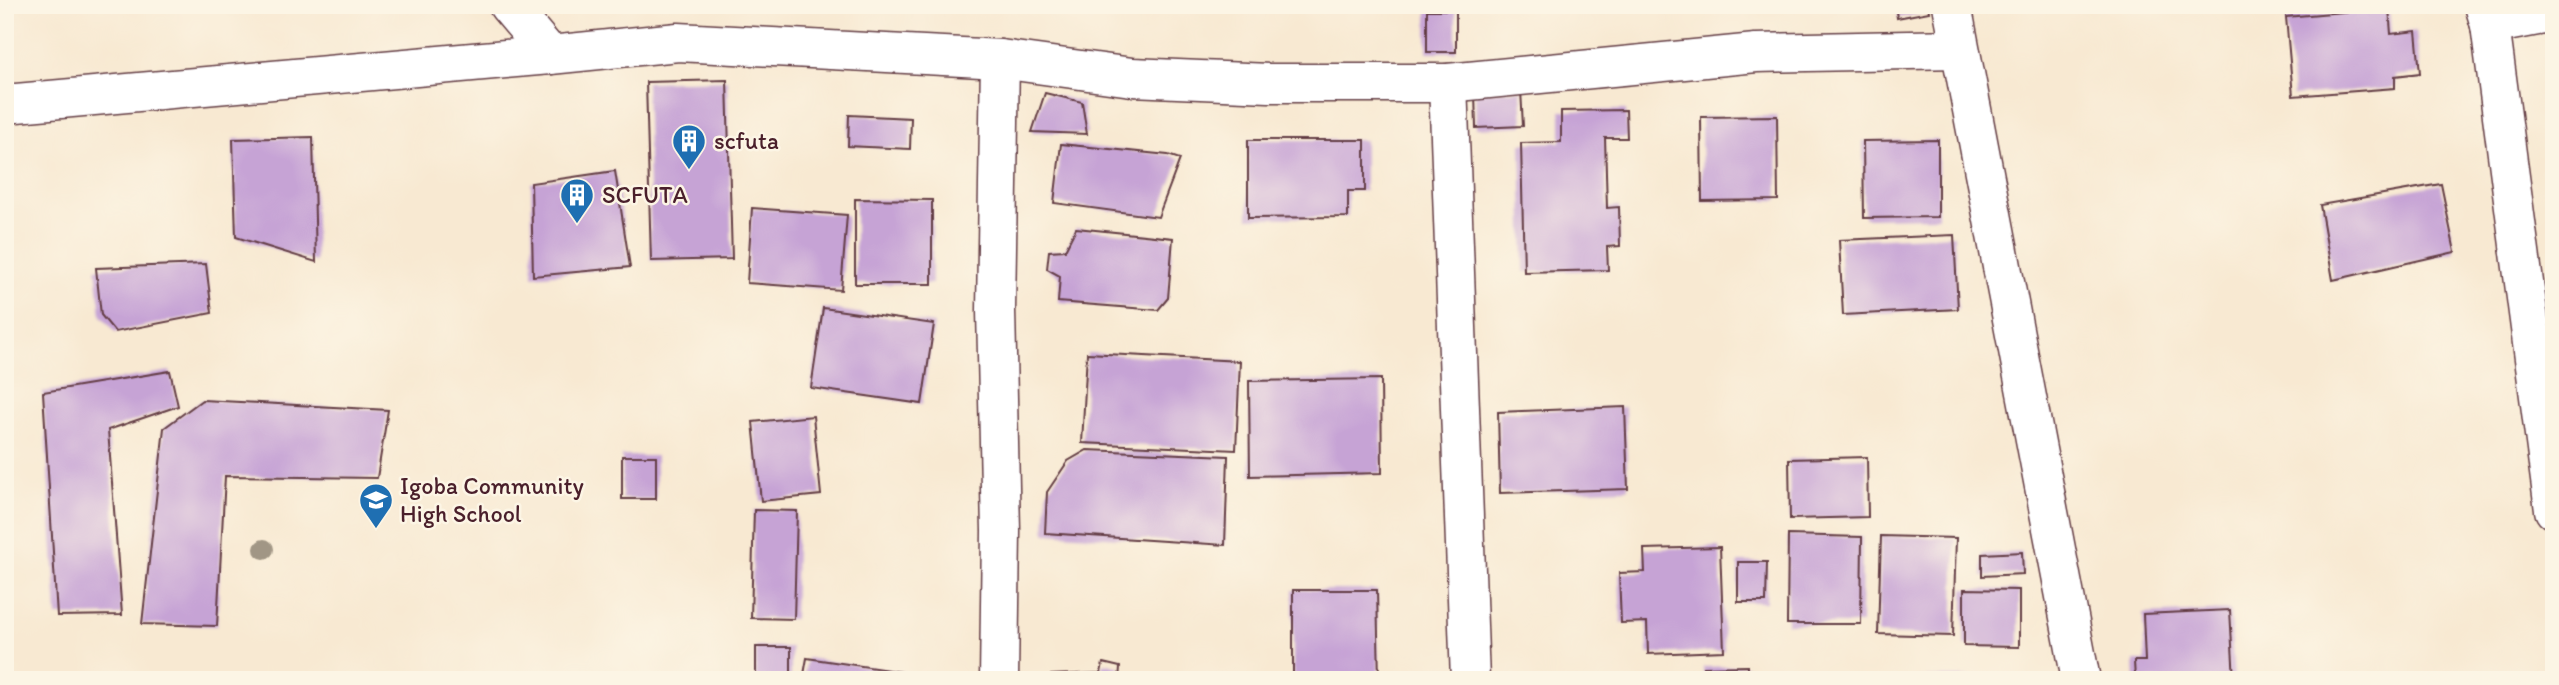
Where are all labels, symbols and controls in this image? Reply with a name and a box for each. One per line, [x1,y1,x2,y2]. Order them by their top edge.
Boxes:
building icon: scfuta [670,122,708,171]
place label: scfuta [714,126,779,155]
building icon: SCFUTA [558,176,596,225]
place label: SCFUTA [602,180,688,209]
place label: Igoba Community High School [400,471,584,528]
school or university icon: Igoba Community High School [357,481,395,530]

